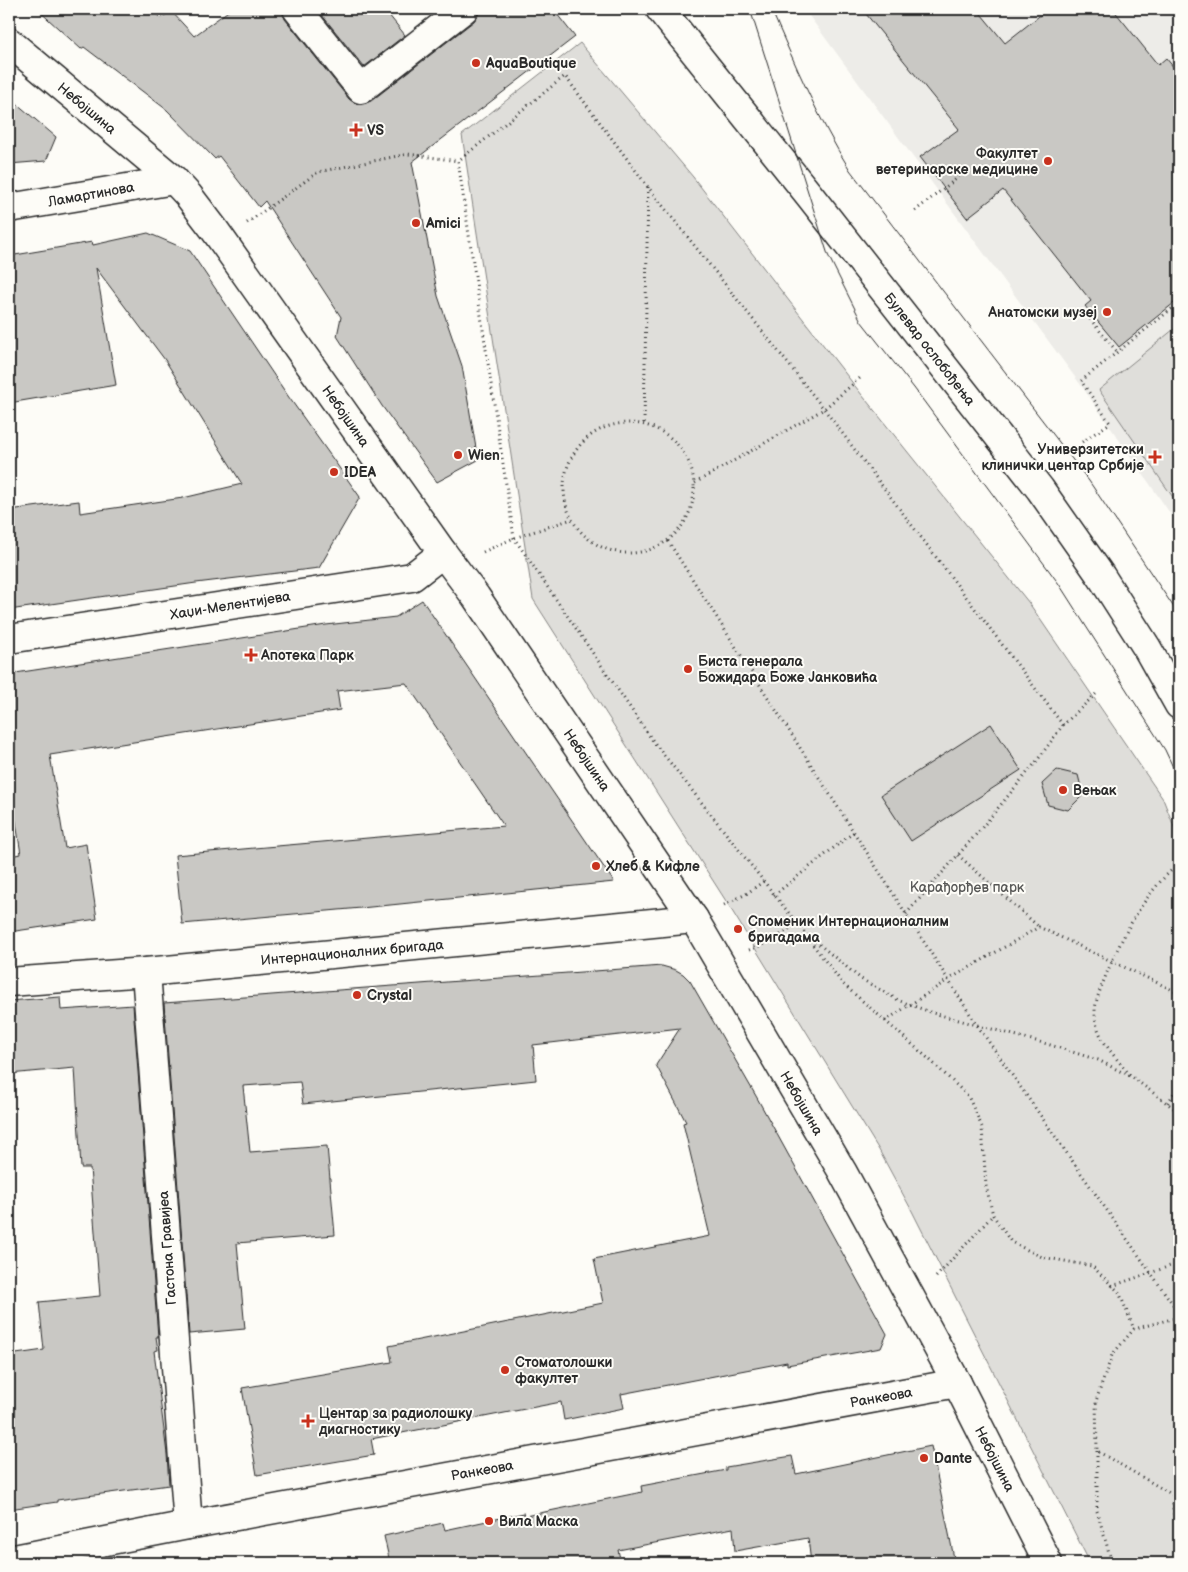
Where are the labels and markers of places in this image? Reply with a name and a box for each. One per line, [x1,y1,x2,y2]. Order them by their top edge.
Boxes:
place label: AquaBoutique [485,55,576,72]
marker: AquaBoutique [470,57,482,69]
place label: VS [367,122,385,139]
marker: VS [349,123,363,137]
place label: Факултет ветеринарске медицине [876,145,1038,178]
marker: Факултет ветеринарске медицине [1042,155,1054,167]
place label: Amici [425,215,461,232]
marker: Amici [410,217,422,229]
place label: Анатомски музеј [987,304,1097,321]
marker: Анатомски музеј [1101,306,1113,318]
place label: Универзитетски клинички центар Србије [981,441,1144,474]
place label: Wien [468,447,500,464]
marker: Wien [452,449,464,461]
marker: Универзитетски клинички центар Србије [1148,450,1162,464]
place label: IDEA [344,464,377,481]
marker: IDEA [328,466,340,478]
place label: Апотека Парк [260,647,354,664]
marker: Апотека Парк [245,649,257,661]
place label: Биста генерала Божидара Боже Јанковића [698,653,878,686]
marker: Биста генерала Божидара Боже Јанковића [682,663,694,675]
place label: Вењак [1073,782,1117,799]
marker: Вењак [1057,784,1069,796]
place label: Хлеб & Кифле [605,858,700,875]
marker: Хлеб & Кифле [590,860,602,872]
place label: Споменик Интернационалним бригадама [748,913,949,946]
marker: Споменик Интернационалним бригадама [732,923,744,935]
place label: Crystal [367,987,412,1004]
marker: Crystal [351,989,363,1001]
place label: Стоматолошки факултет [515,1354,613,1387]
marker: Стоматолошки факултет [499,1364,511,1376]
place label: Центар за радиолошку диагностику [318,1405,472,1438]
marker: Центар за радиолошку диагностику [301,1414,315,1428]
place label: Dante [934,1450,972,1467]
marker: Dante [918,1452,930,1464]
place label: Вила Маска [499,1513,579,1530]
marker: Вила Маска [483,1515,495,1527]

